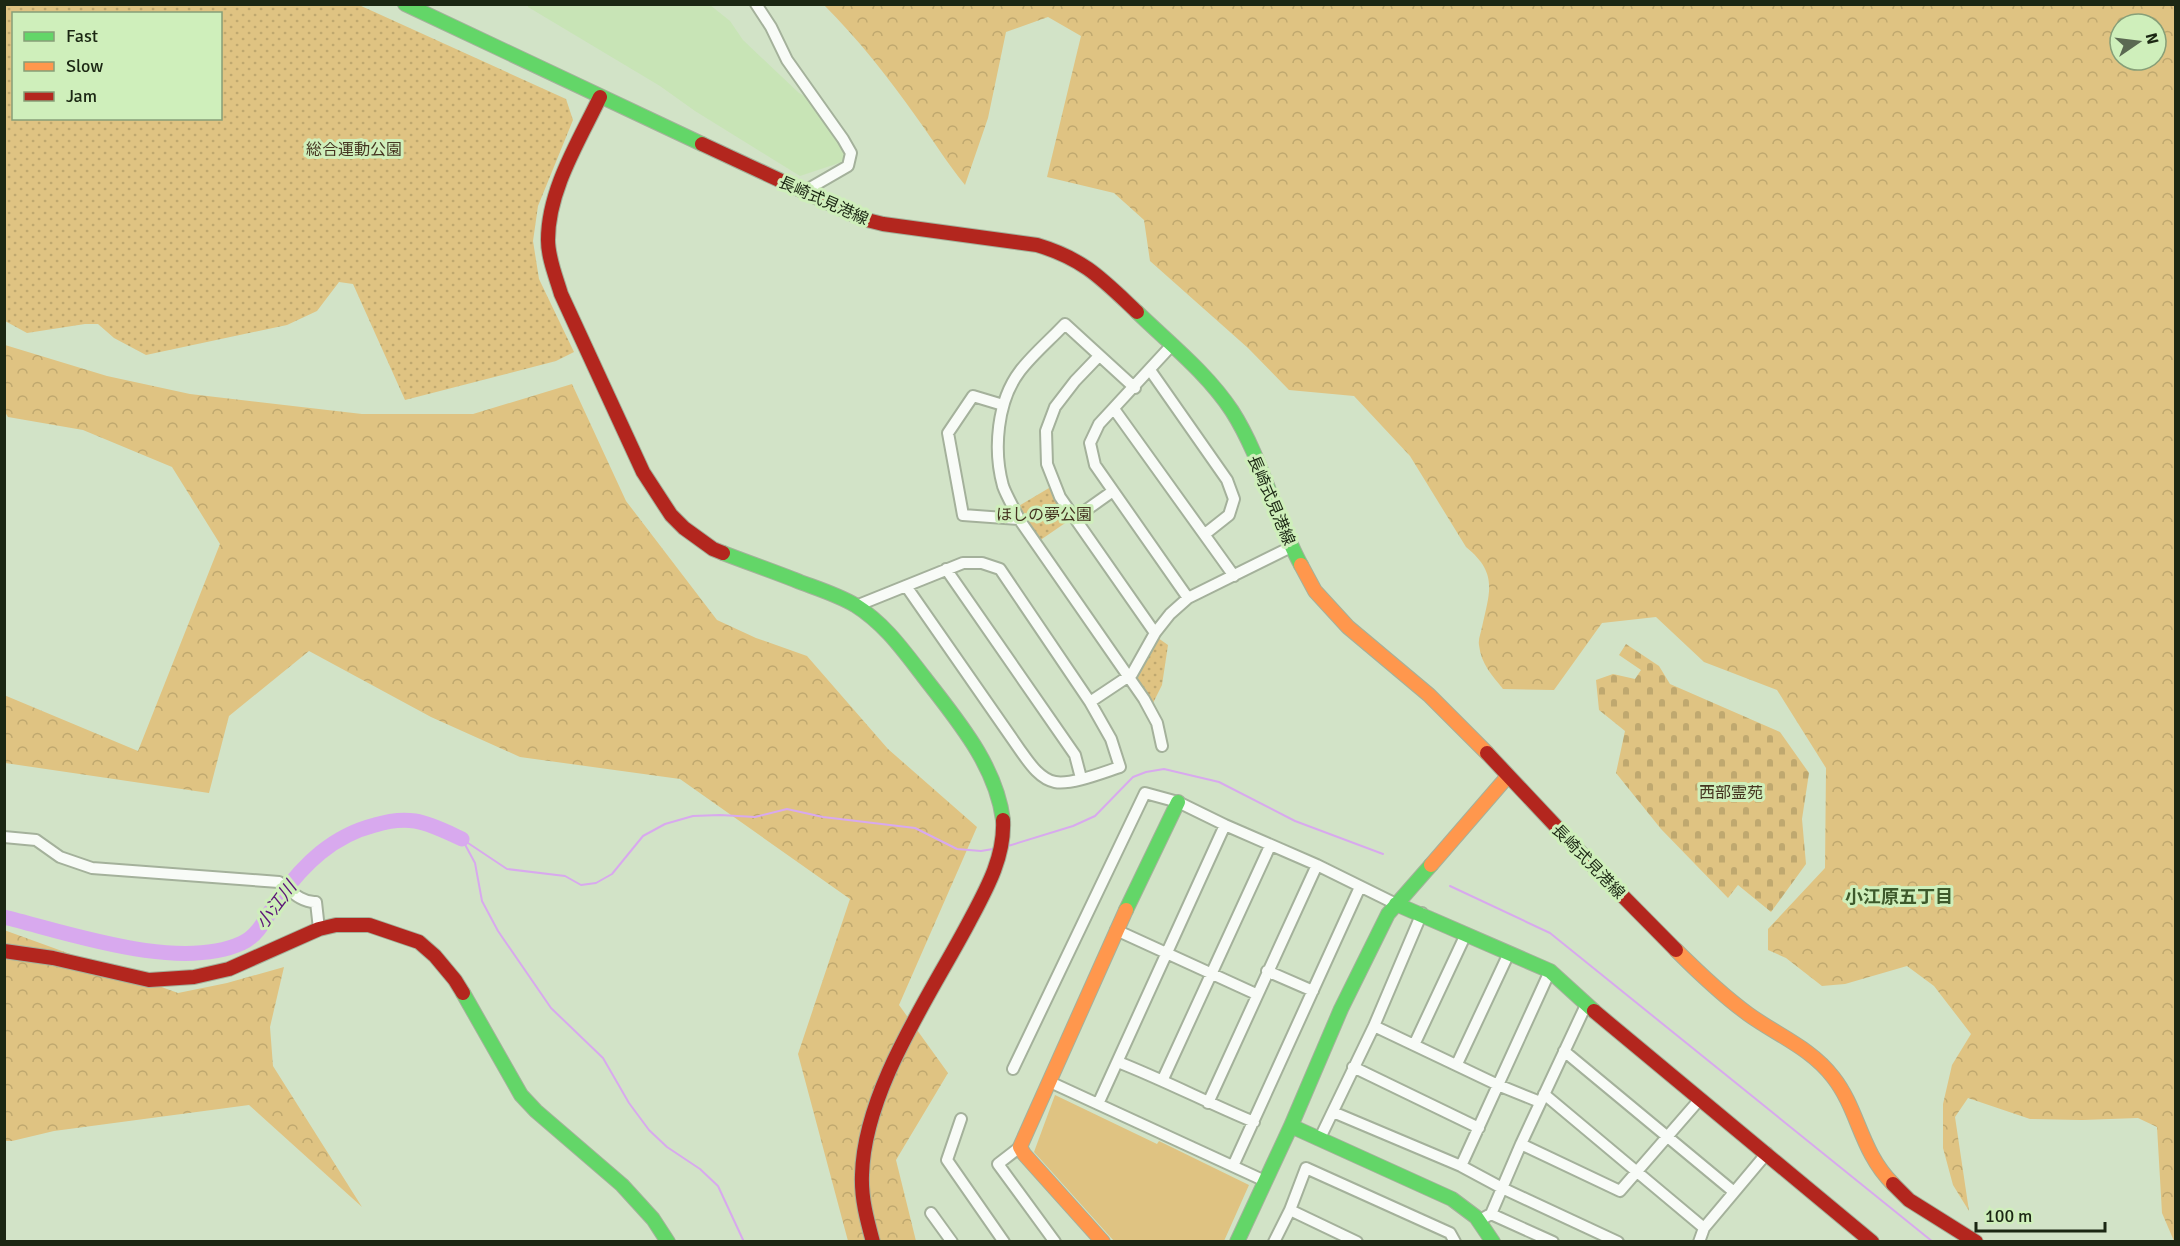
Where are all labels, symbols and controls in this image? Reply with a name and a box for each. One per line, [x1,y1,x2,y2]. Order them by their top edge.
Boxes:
legend [12,12,222,120]
north arrow [2108,12,2168,72]
text: Fast [66,25,98,47]
text: N [2141,31,2163,46]
text: Slow [66,55,103,77]
text: Jam [66,85,97,107]
park label: 総合運動公園 [306,140,402,160]
street label: 長崎式見港線 [776,172,872,230]
street label: 長崎式見港線 [1243,452,1299,548]
park label: ほしの夢公園 [996,505,1092,525]
park label: 西部霊苑 [1699,783,1763,803]
street label: 長崎式見港線 [1548,820,1629,903]
water label: 小江川 [251,875,302,933]
district label: 小江原五丁目 [1845,886,1953,908]
scale bar [1976,1195,2105,1233]
text: 100 m [1985,1205,2032,1227]

